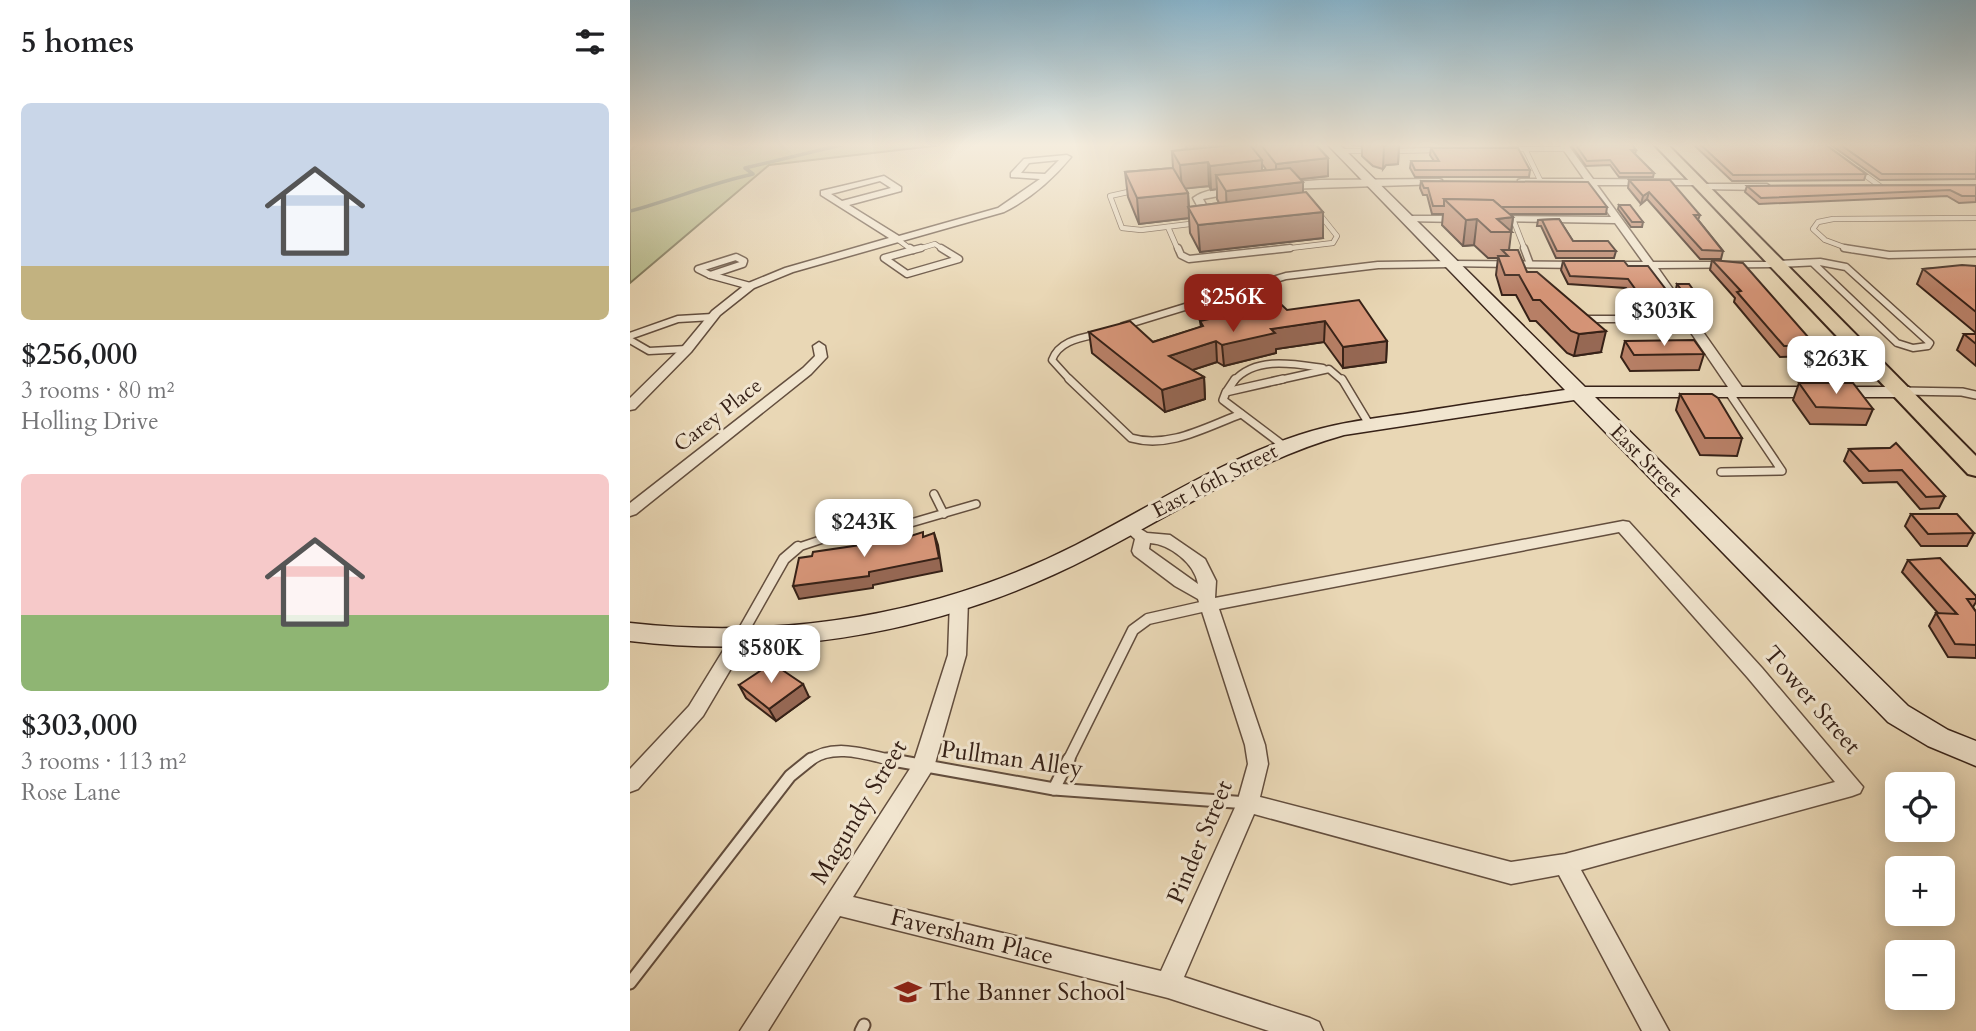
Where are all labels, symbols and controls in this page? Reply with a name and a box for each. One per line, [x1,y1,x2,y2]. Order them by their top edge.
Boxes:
text: 5 homes [21,22,134,63]
icon: filters [571,23,609,61]
icon: home [252,148,378,274]
pin: $256K [1184,274,1282,334]
text: $256K [1200,281,1266,312]
pin: $303K [1615,288,1713,348]
text: $303K [1631,295,1697,326]
text: $256,000 [21,334,137,375]
pin: $263K [1787,336,1885,396]
text: $263K [1803,343,1869,374]
street label: Carey Place [668,371,768,459]
text: 3 rooms · 80 m² [21,375,174,406]
text: Holling Drive [21,406,159,437]
street label: East Street [1603,418,1689,504]
street label: East 16th Street [1147,437,1283,525]
pin: $243K [815,500,913,559]
text: $243K [831,506,897,537]
icon: home [252,519,378,645]
pin: $580K [722,626,820,685]
text: $580K [738,632,804,663]
street label: Tower Street [1756,639,1869,762]
text: $303,000 [21,705,137,746]
street label: Magundy Street [803,733,915,890]
street label: Pullman Alley [939,733,1086,785]
text: 3 rooms · 113 m² [21,746,186,777]
map controls [1885,772,1955,1010]
button: locate [1885,772,1955,842]
street label: Pinder Street [1159,775,1241,909]
text: Rose Lane [21,777,121,808]
button: + [1885,856,1955,926]
street label: Faversham Place [887,901,1057,973]
button: − [1885,940,1955,1010]
place label: The Banner School [929,976,1125,1009]
school or university icon: The Banner School [893,977,923,1007]

